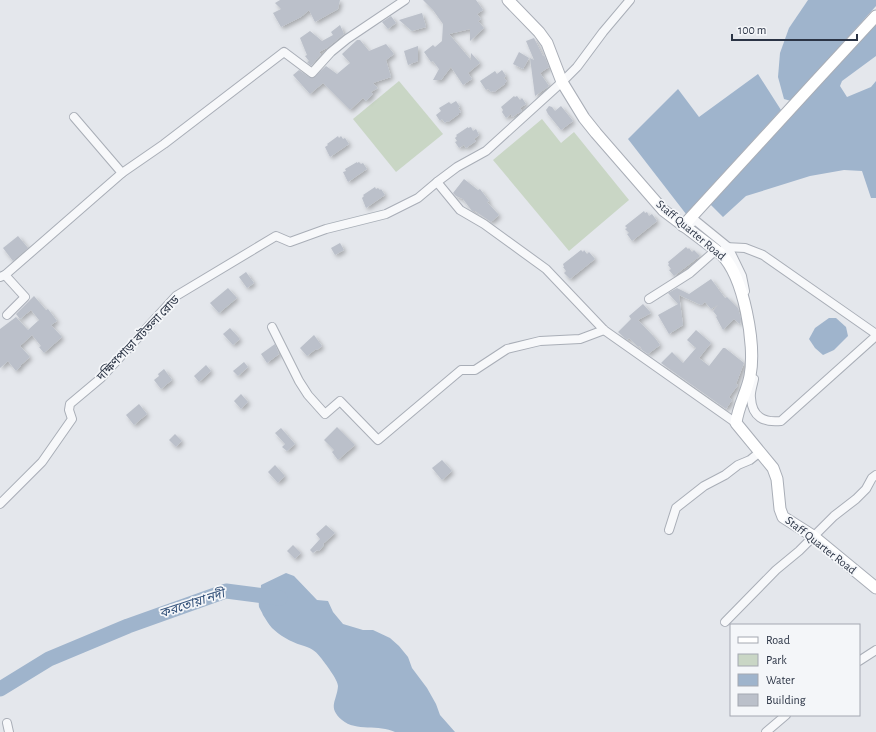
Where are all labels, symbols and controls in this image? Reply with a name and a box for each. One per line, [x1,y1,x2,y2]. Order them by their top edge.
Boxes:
scale bar [732,16,857,42]
text: 100 m [738,24,766,36]
street label: Staff Quarter Road [653,198,728,263]
street label: দক্ষিণপাড়া বটতলা রোড [92,292,182,384]
street label: Staff Quarter Road [783,514,859,577]
water label: করতোয়া নদী [157,585,229,621]
legend [730,624,860,716]
text: Road [766,634,790,646]
text: Park [766,654,787,666]
text: Water [766,674,795,686]
text: Building [766,694,806,706]

